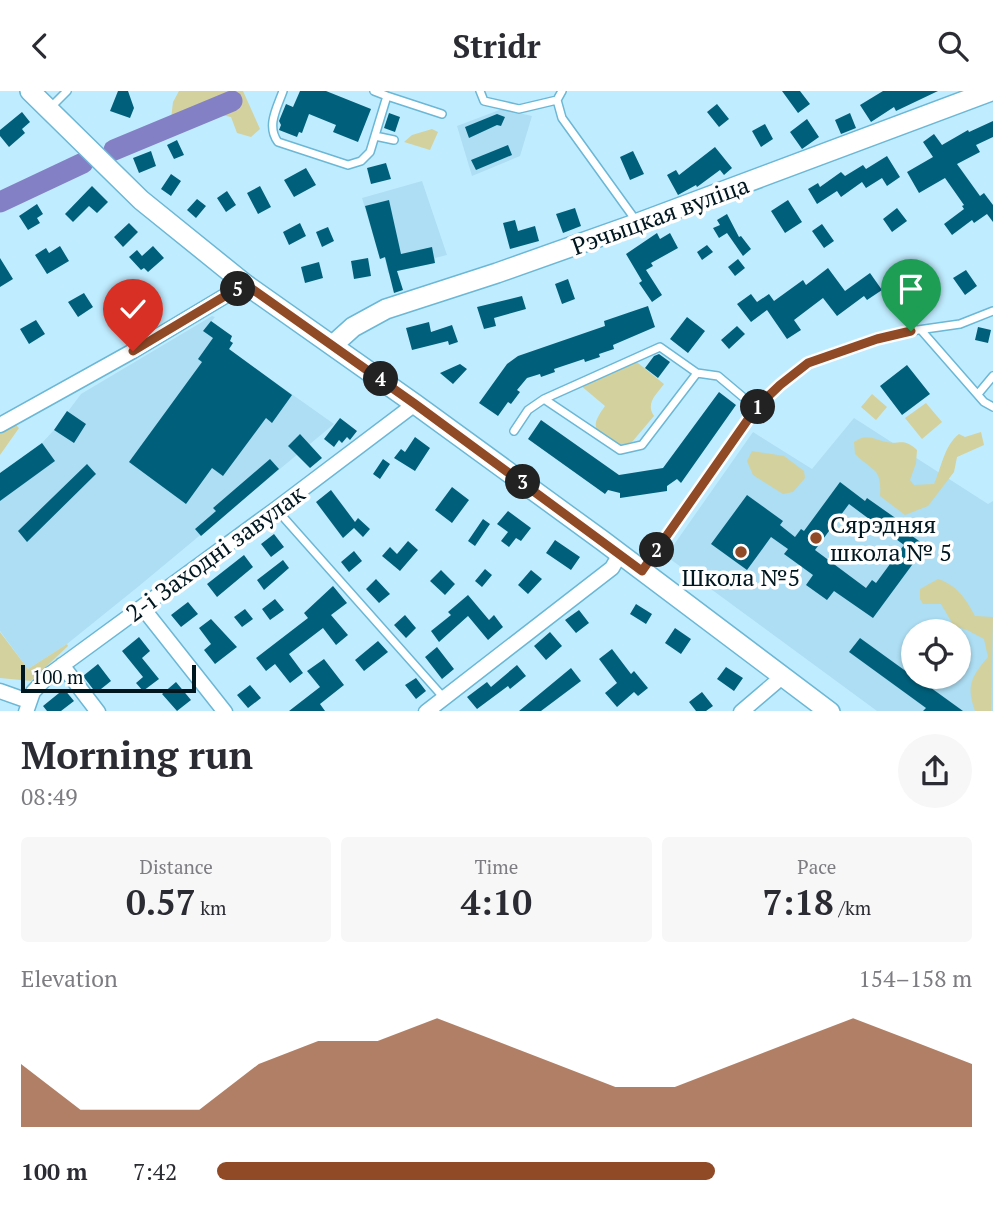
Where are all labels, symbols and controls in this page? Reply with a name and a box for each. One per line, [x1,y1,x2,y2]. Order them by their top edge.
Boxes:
text: Stridr [452,25,541,67]
icon: back [21,27,59,65]
icon: search [934,27,972,65]
street label: Рэчыцкая вуліца [567,168,753,262]
pin [881,259,941,331]
icon: arrive [892,270,930,308]
pin: 5 [220,271,256,307]
text: 5 [232,276,243,301]
pin [103,279,163,351]
icon: check [114,290,152,328]
pin: 4 [364,361,398,397]
text: 4 [375,366,386,391]
pin: 1 [740,389,776,425]
text: 1 [752,394,763,419]
pin: 3 [505,465,540,499]
text: 3 [517,469,528,494]
street label: 2-і Заходні завулак [119,477,311,629]
place label: Сярэдняя школа № 5 [830,508,952,568]
marker: Сярэдняя школа № 5 [808,530,824,546]
pin: 2 [640,533,674,567]
text: 2 [651,537,662,562]
marker: Школа №5 [733,544,749,560]
place label: Школа №5 [682,561,800,593]
map controls [901,619,971,689]
button: locate [901,619,971,689]
scale bar [21,663,196,694]
text: 100 m [32,664,83,689]
text: Morning run [21,730,253,780]
button: share [898,734,972,808]
text: 08:49 [21,781,78,812]
text: Distance [139,854,213,879]
text: Time [475,854,518,879]
text: Pace [797,854,836,879]
text: 0.57 [126,879,196,925]
text: 4:10 [461,879,532,925]
text: 7:18 [762,879,834,925]
text: km [196,895,226,920]
text: /km [834,895,871,920]
text: Elevation [21,963,118,994]
text: 154–158 m [859,963,972,994]
text: 100 m [21,1156,87,1187]
text: 7:42 [133,1156,177,1187]

